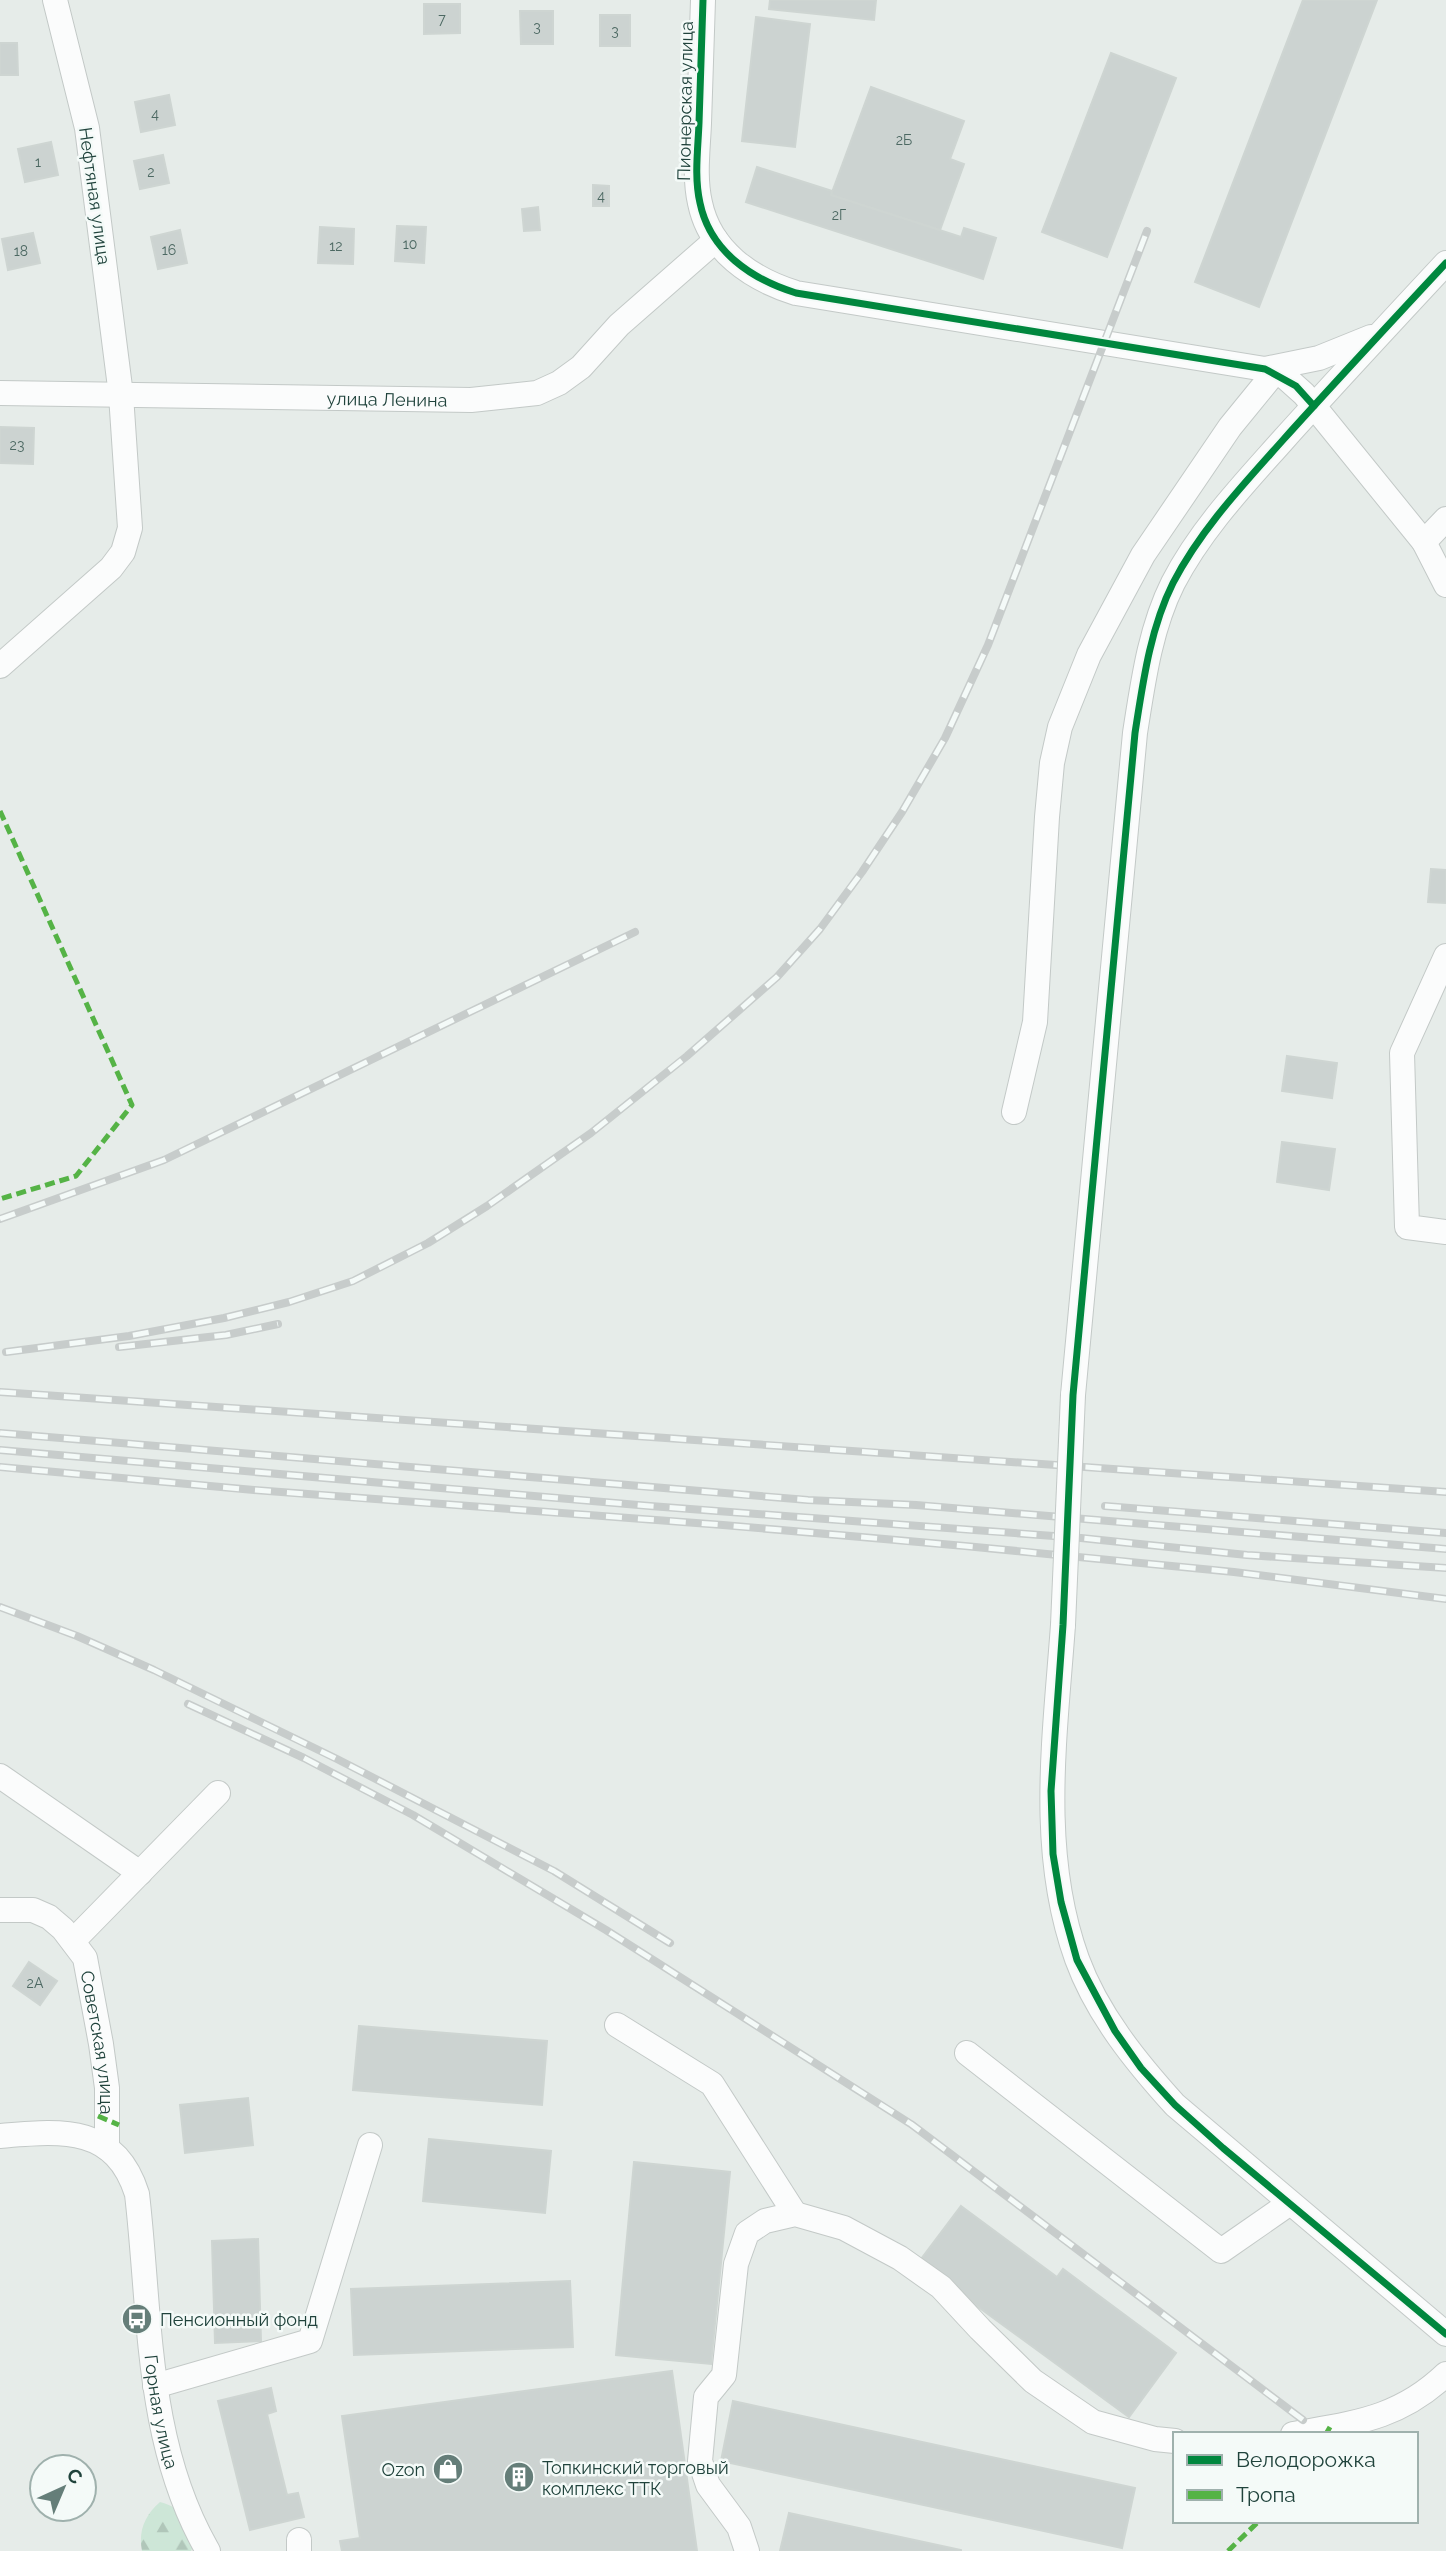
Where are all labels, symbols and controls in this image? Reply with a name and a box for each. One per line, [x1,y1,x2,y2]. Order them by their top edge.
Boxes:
house number: 7 [438,11,446,27]
house number: 3 [533,19,541,35]
street label: Пионерская улица [673,21,697,181]
house number: 3 [611,23,619,39]
house number: 4 [151,106,159,122]
street label: Нефтяная улица [75,126,115,266]
house number: 2Б [896,132,912,148]
house number: 1 [35,154,41,170]
house number: 2 [147,164,155,180]
house number: 4 [597,188,605,204]
house number: 2Г [832,207,846,223]
house number: 10 [403,236,417,252]
house number: 12 [329,238,343,254]
house number: 16 [162,242,176,258]
house number: 18 [14,243,28,259]
street label: улица Ленина [326,387,447,410]
house number: 23 [10,437,24,453]
street label: Советская улица [77,1969,118,2114]
house number: 2А [27,1975,44,1991]
bus stop icon: Пенсионный фонд [120,2302,154,2336]
place label: Пенсионный фонд [160,2309,318,2330]
street label: Горная улица [141,2353,183,2471]
legend [1173,2432,1418,2523]
text: Велодорожка [1236,2447,1376,2472]
shop icon: Ozon [431,2452,465,2486]
north arrow [28,2453,98,2523]
place label: Топкинский торговый комплекс ТТК [542,2457,729,2499]
place label: Ozon [382,2459,425,2480]
building icon: Топкинский торговый комплекс ТТК [502,2460,536,2494]
text: С [62,2463,87,2488]
text: Тропа [1236,2482,1296,2507]

